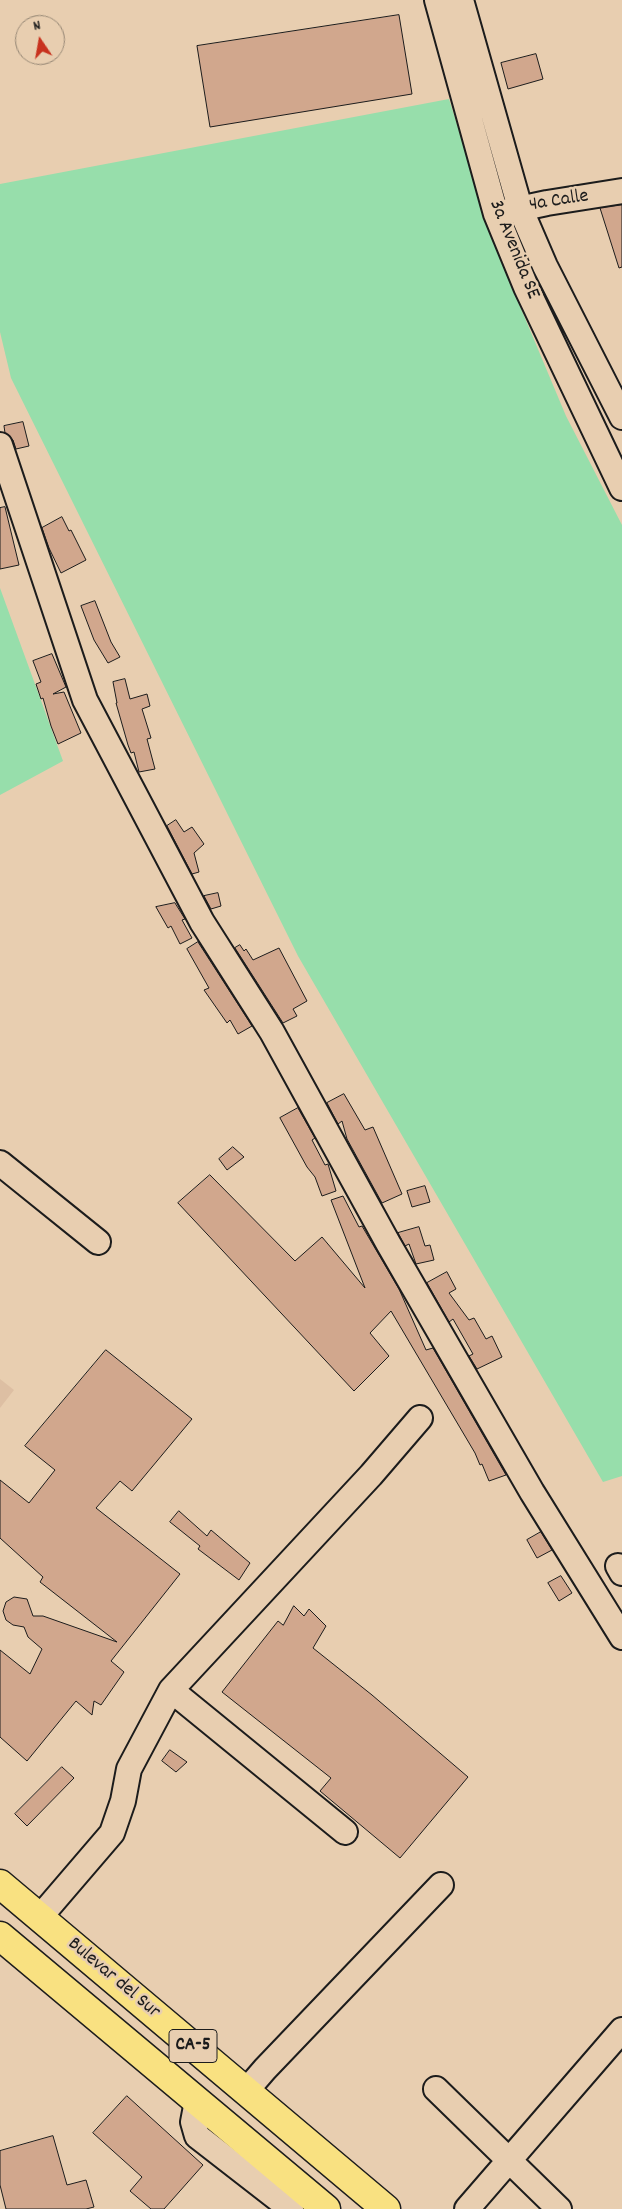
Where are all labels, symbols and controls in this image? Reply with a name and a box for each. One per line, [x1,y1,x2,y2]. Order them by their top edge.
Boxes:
north arrow [15,15,65,65]
text: N [32,16,43,37]
street label: 4a Calle [528,185,590,219]
street label: 3a Avenida SE [482,197,544,303]
street label: Bulevar del Sur [62,1933,164,2025]
road number: CA-5 [169,2030,217,2062]

